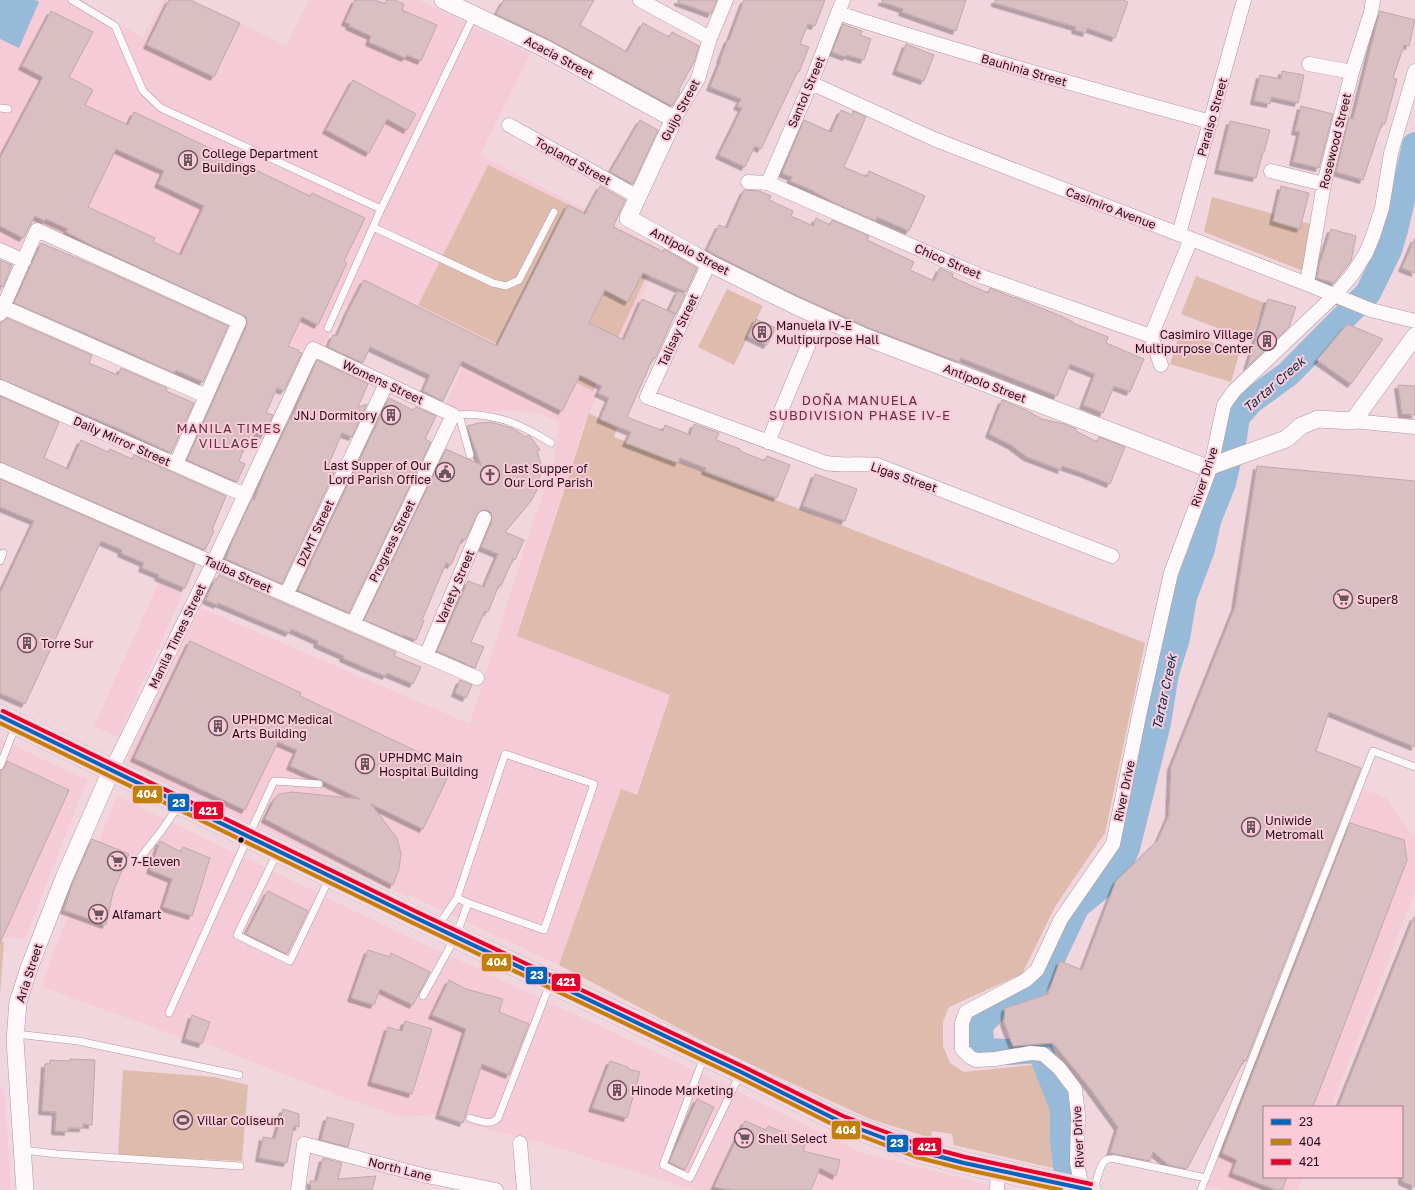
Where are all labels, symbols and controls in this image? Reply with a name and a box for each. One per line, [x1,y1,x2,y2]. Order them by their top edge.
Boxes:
street label: Acacia Street [522,32,596,82]
street label: Bauhinia Street [979,51,1069,89]
street label: Santol Street [784,54,828,130]
street label: Guijo Street [657,76,703,143]
street label: Paraiso Street [1194,76,1230,158]
street label: Rosewood Street [1316,91,1354,191]
street label: Topland Street [532,134,614,188]
place label: College Department Buildings [202,146,318,175]
building icon: College Department Buildings [177,149,199,171]
street label: Casimiro Avenue [1064,184,1158,232]
street label: Antipolo Street [648,224,732,278]
street label: Chico Street [912,240,984,282]
street label: Talisay Street [655,291,701,369]
place label: Manuela IV-E Multipurpose Hall [776,318,879,347]
building icon: Manuela IV-E Multipurpose Hall [751,321,773,343]
place label: Casimiro Village Multipurpose Center [1135,327,1253,356]
building icon: Casimiro Village Multipurpose Center [1256,330,1278,352]
water label: Tartar Creek [1240,352,1309,415]
street label: Womens Street [340,357,426,407]
street label: Antipolo Street [942,360,1029,406]
district label: DOÑA MANUELA SUBDIVISION PHASE IV-E [769,392,951,423]
building icon: JNJ Dormitory [380,404,402,426]
place label: JNJ Dormitory [294,408,377,423]
street label: Daily Mirror Street [71,413,173,469]
district label: MANILA TIMES VILLAGE [176,420,282,451]
street label: River Drive [1187,445,1221,509]
place label: Last Supper of Our Lord Parish Office [323,458,431,487]
street label: Ligas Street [869,459,939,495]
public building icon: Last Supper of Our Lord Parish Office [434,461,456,483]
place label: Last Supper of Our Lord Parish [504,461,593,490]
church icon: Last Supper of Our Lord Parish [479,464,501,486]
street label: DZMT Street [293,497,337,569]
street label: Progress Street [366,497,419,585]
street label: Variety Street [433,547,477,626]
street label: Taliba Street [202,552,275,596]
street label: Manila Times Street [145,581,209,691]
supermarket icon: Super8 [1332,588,1354,610]
place label: Super8 [1357,592,1398,607]
building icon: Torre Sur [16,632,38,654]
place label: Torre Sur [41,636,94,651]
water label: Tartar Creek [1148,651,1180,731]
place label: UPHDMC Medical Arts Building [232,712,333,741]
building icon: UPHDMC Medical Arts Building [207,715,229,737]
place label: UPHDMC Main Hospital Building [379,750,478,779]
building icon: UPHDMC Main Hospital Building [354,753,376,775]
street label: River Drive [1110,759,1138,823]
line badge: 404 [132,785,163,804]
text: 404 [137,787,158,800]
line badge: 23 [167,793,190,812]
text: 23 [172,796,186,809]
line badge: 421 [193,801,224,820]
text: 421 [198,804,218,817]
place label: Uniwide Metromall [1265,813,1324,842]
building icon: Uniwide Metromall [1240,816,1262,838]
unlabelled marker [236,835,246,845]
supermarket icon: 7-Eleven [106,850,128,872]
place label: 7-Eleven [131,854,181,869]
supermarket icon: Alfamart [87,903,109,925]
place label: Alfamart [112,907,162,922]
street label: Aria Street [12,941,46,1004]
line badge: 404 [481,953,512,972]
text: 404 [487,955,508,968]
line badge: 23 [525,966,548,985]
text: 23 [530,968,544,981]
line badge: 421 [551,973,581,992]
text: 421 [556,975,576,988]
building icon: Hinode Marketing [606,1079,628,1101]
place label: Hinode Marketing [631,1083,733,1098]
street label: River Drive [1069,1105,1087,1168]
legend [1263,1106,1403,1178]
sports icon: Villar Coliseum [172,1109,194,1131]
place label: Villar Coliseum [197,1113,284,1128]
text: 23 [1299,1114,1313,1129]
line badge: 404 [831,1120,861,1140]
text: 404 [836,1123,857,1136]
supermarket icon: Shell Select [733,1127,755,1149]
place label: Shell Select [758,1131,828,1146]
line badge: 23 [886,1134,909,1153]
text: 404 [1299,1134,1321,1149]
text: 23 [890,1136,904,1149]
line badge: 421 [912,1137,942,1156]
text: 421 [917,1140,937,1153]
street label: North Lane [367,1154,433,1184]
text: 421 [1299,1154,1319,1169]

